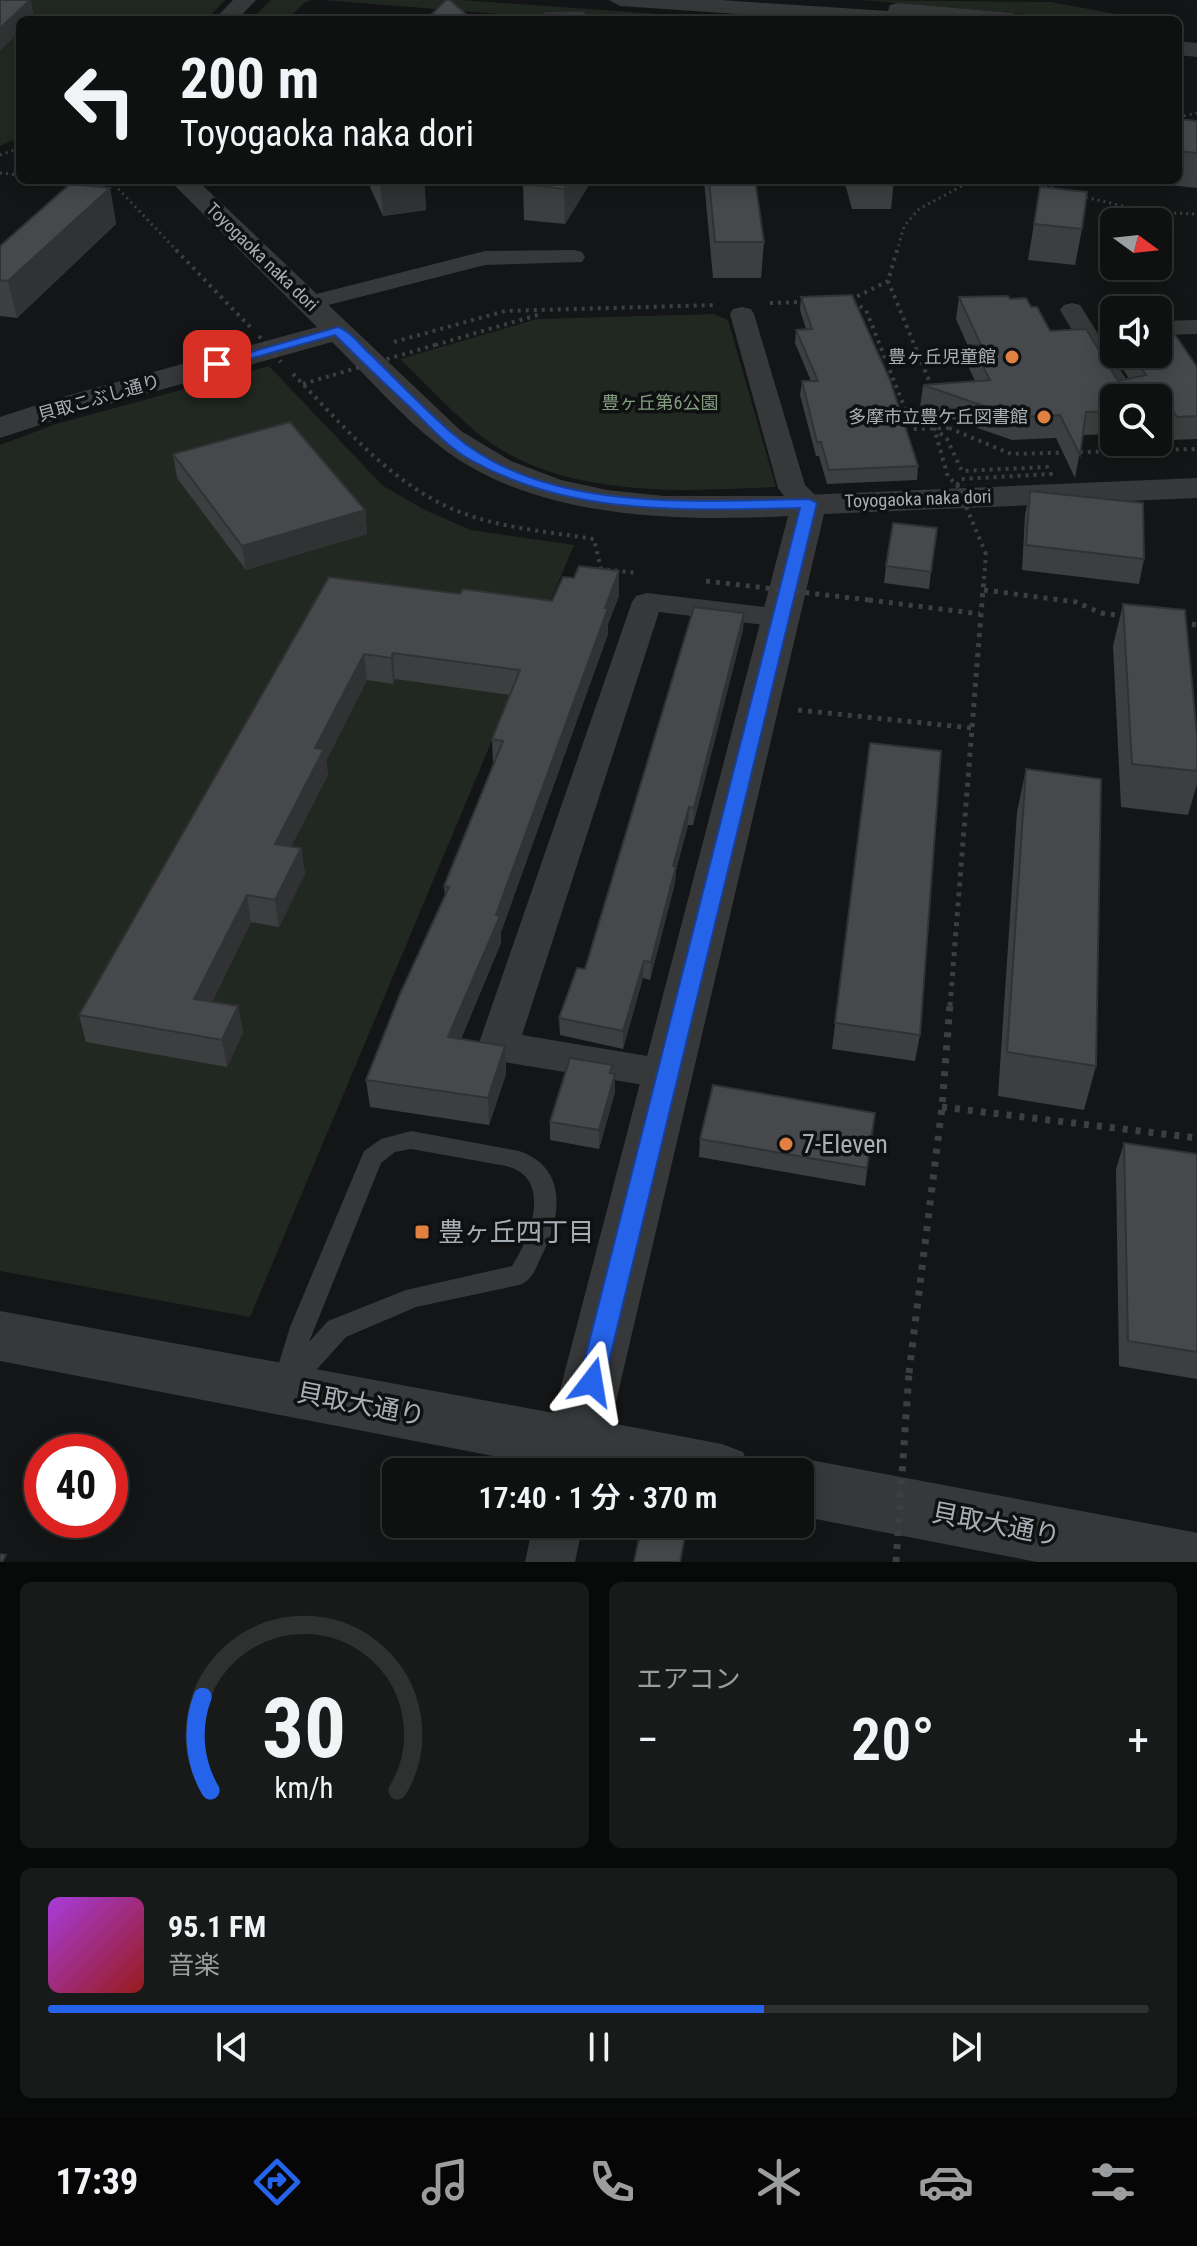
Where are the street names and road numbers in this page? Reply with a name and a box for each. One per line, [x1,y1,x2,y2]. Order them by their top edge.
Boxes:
street label: Toyogaoka naka dori [202,198,323,315]
street label: 貝取こぶし通り [35,370,162,425]
street label: Toyogaoka naka dori [844,485,992,512]
street label: 貝取大通り [294,1377,428,1431]
street label: 貝取大通り [929,1497,1063,1551]

